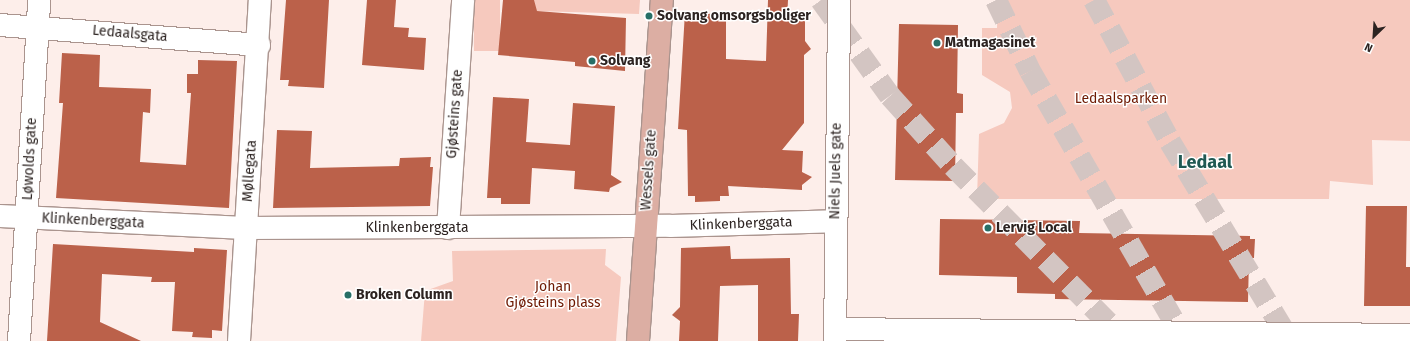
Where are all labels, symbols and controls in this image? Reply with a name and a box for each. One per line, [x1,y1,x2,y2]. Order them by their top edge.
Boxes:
place label: Solvang omsorgsboliger [657,8,811,24]
marker: Solvang omsorgsboliger [644,11,654,21]
north arrow [1354,16,1394,56]
street label: Ledaalsgata [92,22,168,46]
place label: Matmagasinet [945,35,1035,51]
marker: Matmagasinet [932,38,942,48]
text: N [1363,40,1375,55]
place label: Solvang [600,53,651,69]
marker: Solvang [587,56,597,66]
street label: Gjøsteins gate [444,69,466,159]
park label: Ledaalsparken [1075,91,1167,107]
street label: Løwolds gate [19,117,41,201]
street label: Niels Juels gate [827,122,845,220]
street label: Wessels gate [638,129,660,211]
street label: Møllegata [239,139,261,203]
district label: Ledaal [1178,151,1232,173]
street label: Klinkenberggata [41,210,145,232]
street label: Klinkenberggata [689,214,793,234]
street label: Klinkenberggata [366,220,468,236]
place label: Lervig Local [996,220,1072,236]
marker: Lervig Local [983,223,993,233]
park label: Johan Gjøsteins plass [505,279,601,312]
place label: Broken Column [356,287,453,303]
marker: Broken Column [343,290,353,300]

